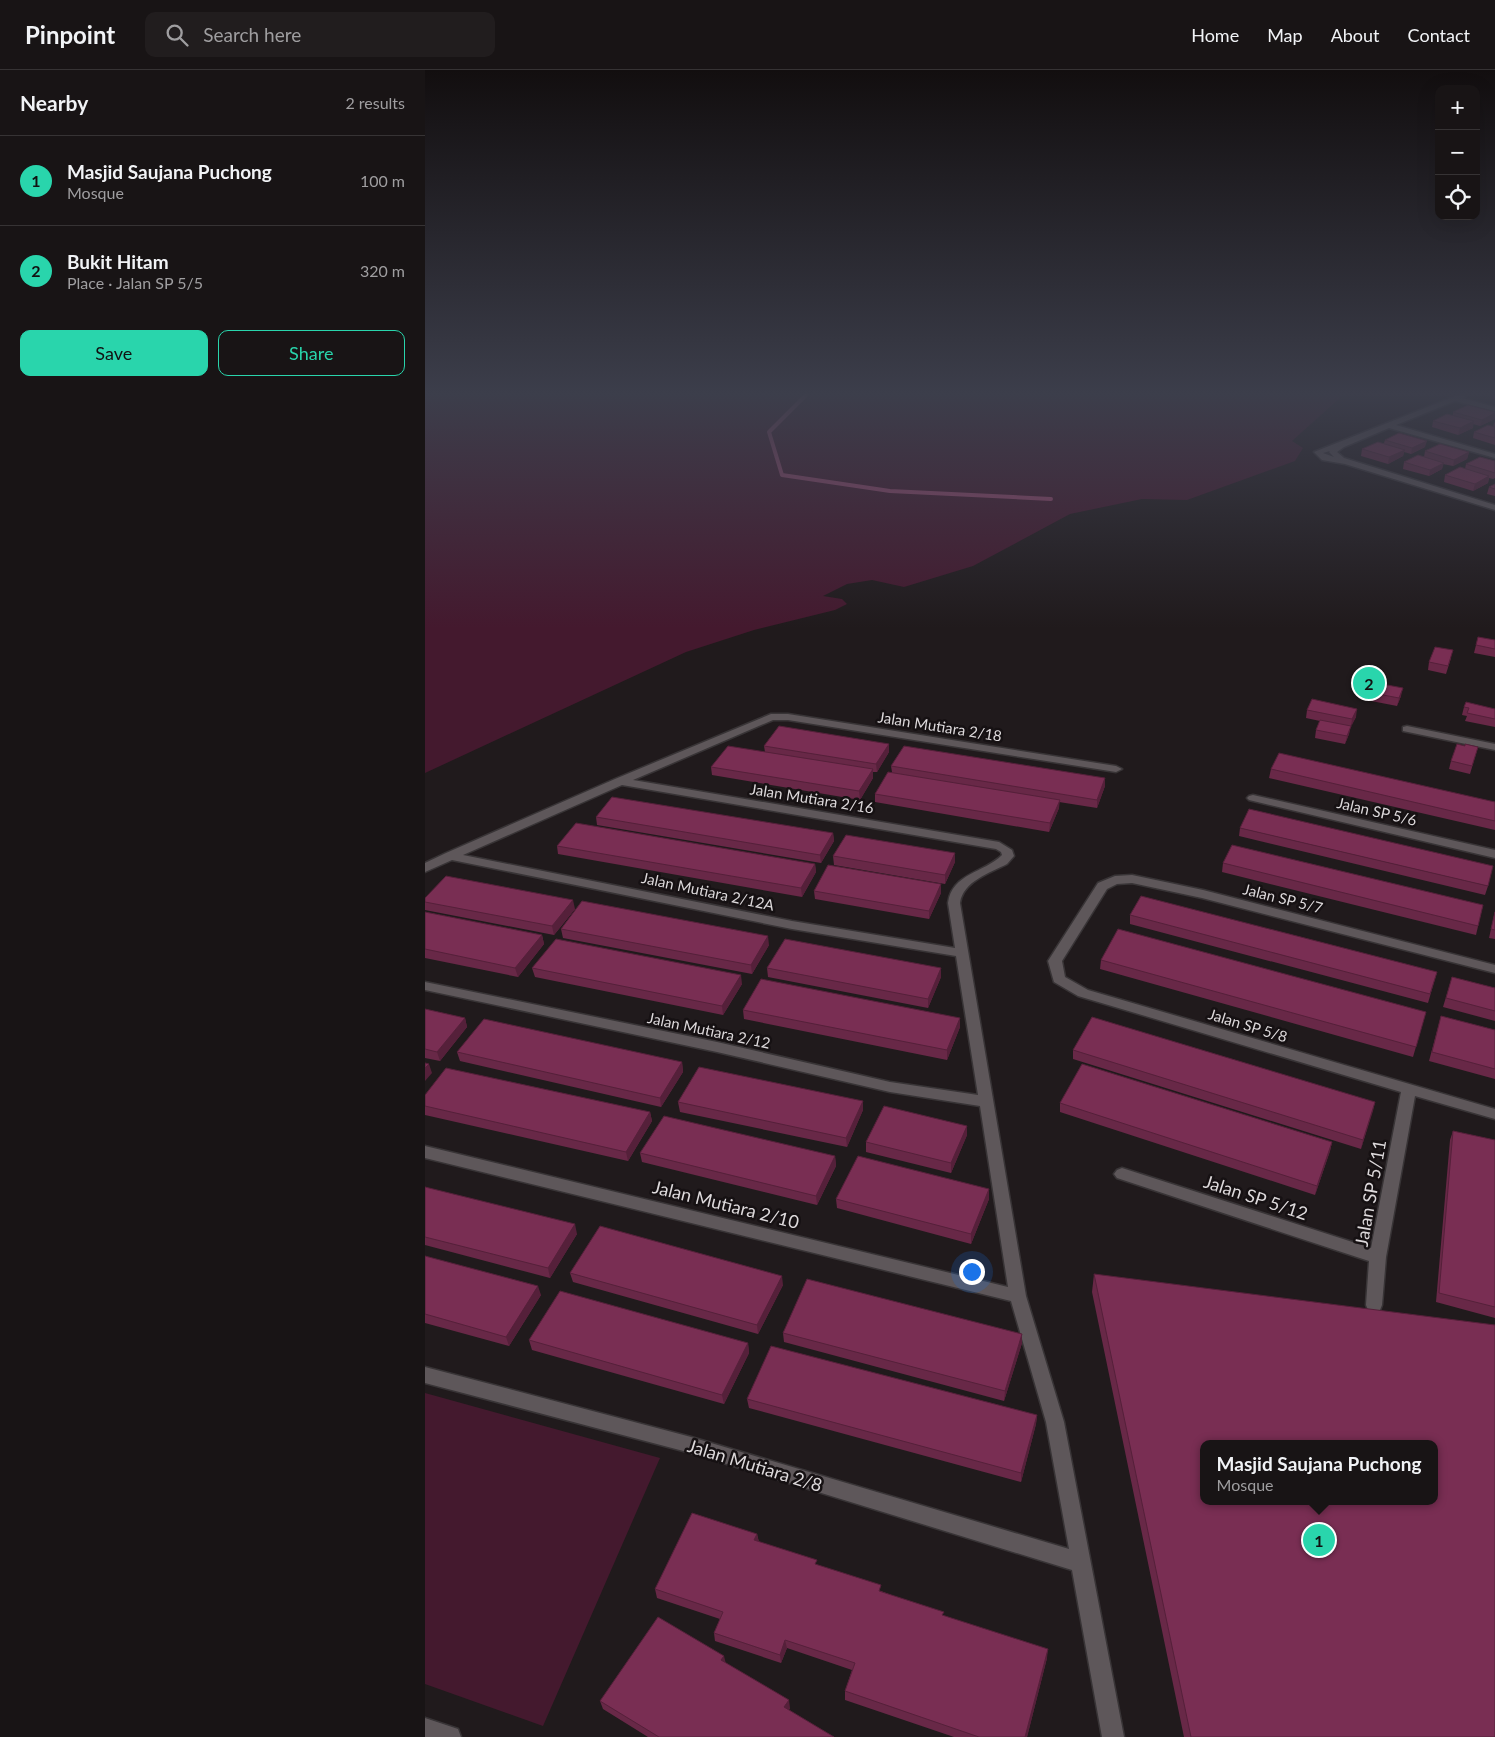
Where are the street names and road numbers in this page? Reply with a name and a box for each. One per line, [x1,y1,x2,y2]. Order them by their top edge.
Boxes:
street label: Jalan Mutiara 2/18 [877,707,1003,745]
street label: Jalan Mutiara 2/16 [749,779,875,817]
street label: Jalan SP 5/6 [1335,793,1419,829]
street label: Jalan Mutiara 2/12A [640,868,777,914]
street label: Jalan SP 5/7 [1241,879,1325,917]
street label: Jalan SP 5/8 [1206,1004,1290,1046]
street label: Jalan Mutiara 2/12 [646,1008,772,1052]
street label: Jalan SP 5/11 [1350,1138,1390,1248]
street label: Jalan SP 5/12 [1201,1170,1311,1224]
street label: Jalan Mutiara 2/10 [651,1175,801,1233]
street label: Jalan Mutiara 2/8 [685,1434,825,1496]

